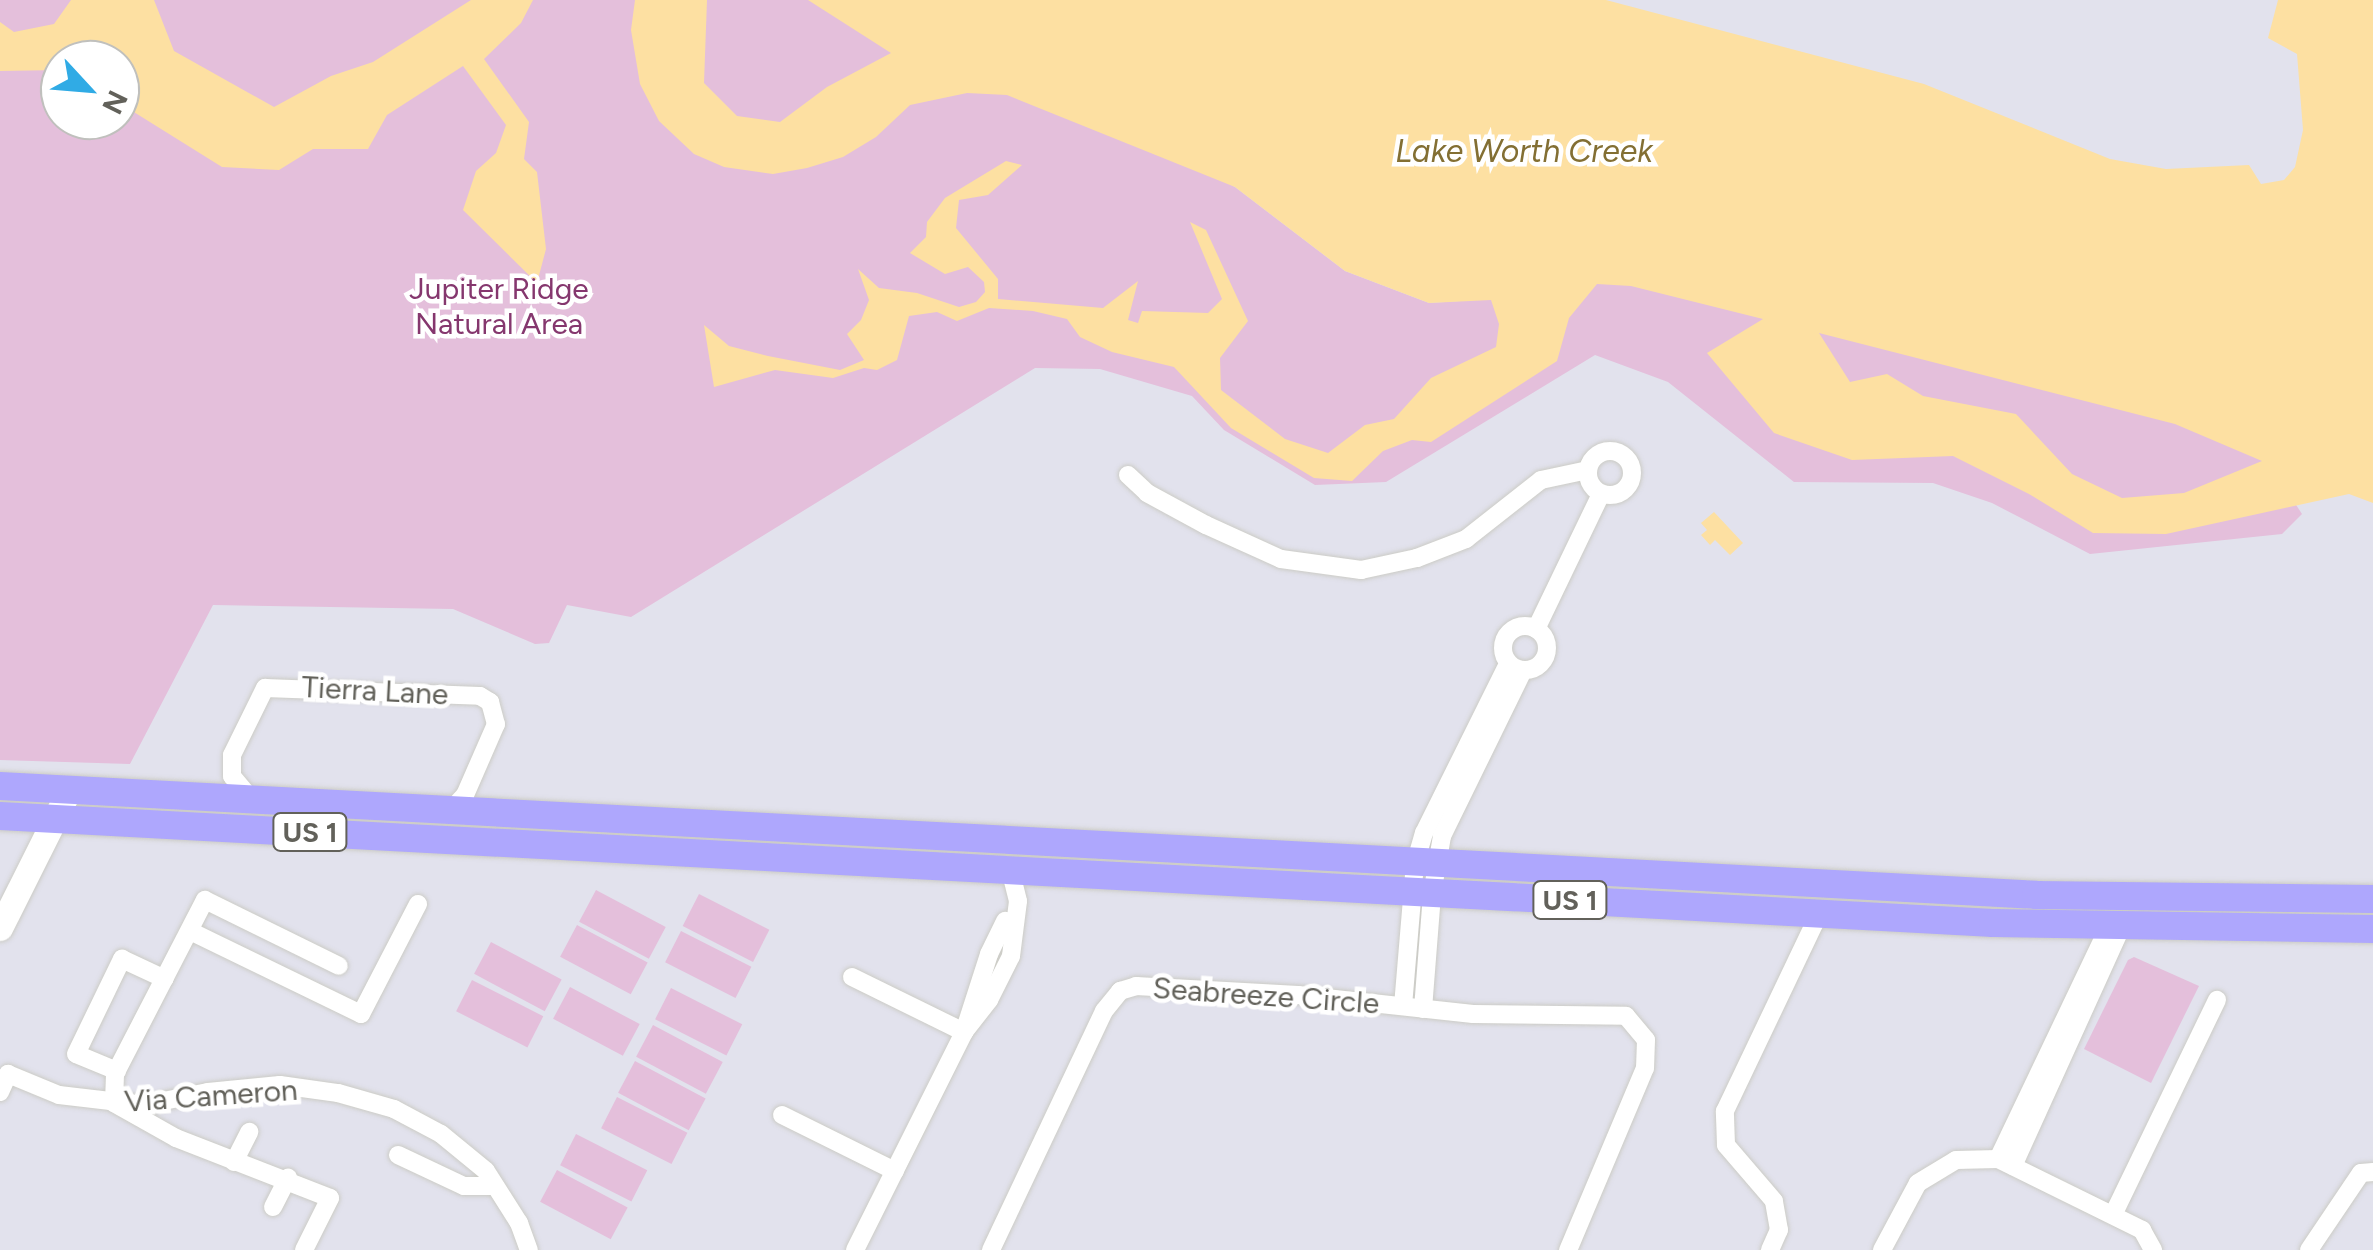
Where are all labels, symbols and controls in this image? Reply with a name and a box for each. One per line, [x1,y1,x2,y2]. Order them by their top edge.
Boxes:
north arrow [40,40,140,140]
text: N [95,85,135,119]
water label: Lake Worth Creek [1395,132,1653,170]
park label: Jupiter Ridge Natural Area [409,271,589,342]
street label: Tierra Lane [301,669,449,713]
road number: US 1 [270,809,350,855]
road number: US 1 [1530,877,1610,923]
street label: Seabreeze Circle [1152,970,1380,1022]
street label: Via Cameron [123,1072,299,1120]

